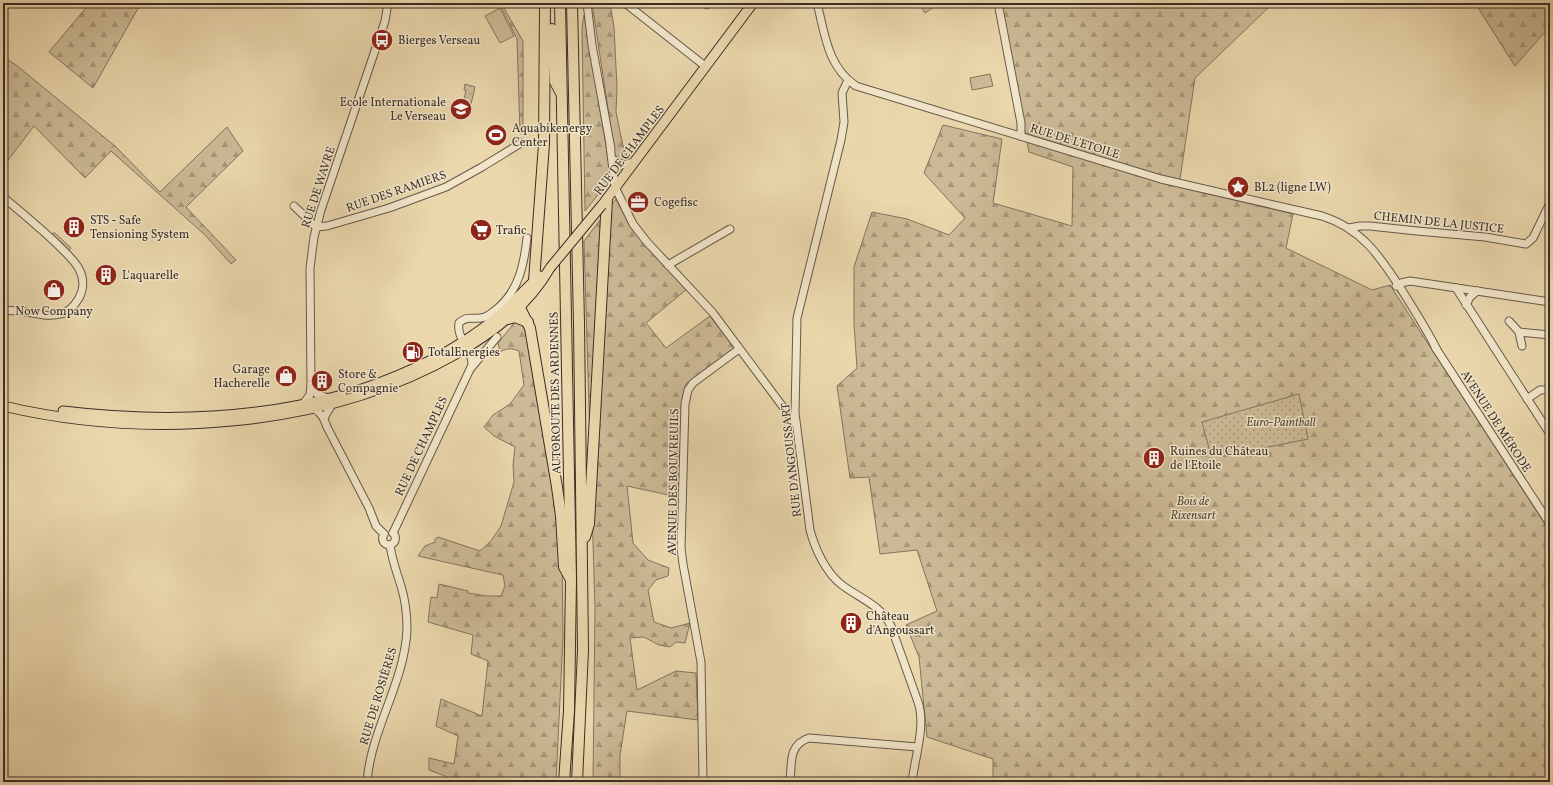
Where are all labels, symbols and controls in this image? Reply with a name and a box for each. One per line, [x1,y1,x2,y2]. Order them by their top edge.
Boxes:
bus stop icon: Bierges Verseau [369,27,395,53]
place label: Bierges Verseau [398,33,480,49]
place label: Ecole Internationale Le Verseau [340,95,446,125]
school or university icon: Ecole Internationale Le Verseau [448,96,474,122]
street label: RUE DE CHAMPLES [591,103,669,199]
place label: Aquabikenergy Center [512,121,593,151]
street label: RUE DE L'ETOILE [1028,121,1121,163]
sports icon: Aquabikenergy Center [483,122,509,148]
street label: RUE DE WAVRE [298,144,340,230]
street label: RUE DES RAMIERS [344,167,449,217]
place icon: BL2 (ligne LW) [1225,174,1251,200]
place label: BL2 (ligne LW) [1254,180,1331,196]
office icon: Cogefisc [625,189,651,215]
place label: Cogefisc [654,195,698,211]
street label: CHEMIN DE LA JUSTICE [1373,208,1505,238]
place label: STS - Safe Tensioning System [90,213,190,243]
building icon: STS - Safe Tensioning System [61,214,87,240]
supermarket icon: Trafic [468,217,494,243]
place label: Trafic [496,223,526,239]
building icon: L'aquarelle [93,262,119,288]
place label: L'aquarelle [122,268,179,284]
shop icon: Now Company [41,277,67,303]
place label: Now Company [15,304,93,320]
street label: AUTOROUTE DES ARDENNES [547,312,565,474]
fuel station icon: TotalEnergies [400,339,426,365]
place label: TotalEnergies [428,345,500,361]
place label: Garage Hacherelle [214,362,270,392]
shop icon: Garage Hacherelle [273,363,299,389]
place label: Store & Compagnie [338,367,399,397]
street label: AVENUE DE MÉRODE [1456,367,1535,476]
building icon: Store & Compagnie [309,368,335,394]
street label: RUE DE CHAMPLES [392,394,452,499]
street label: RUE D'ANGOUSSART [778,402,806,518]
street label: AVENUE DES BOUVREUILS [665,408,683,556]
park label: Euro-Paintball [1246,415,1316,431]
place label: Ruines du Château de l'Etoile [1170,444,1268,474]
building icon: Ruines du Château de l'Etoile [1141,445,1167,471]
park label: Bois de Rixensart [1170,494,1217,524]
place label: Château d'Angoussart [866,609,934,639]
building icon: Château d'Angoussart [838,610,864,636]
street label: RUE DE ROSIÈRES [356,645,401,747]

